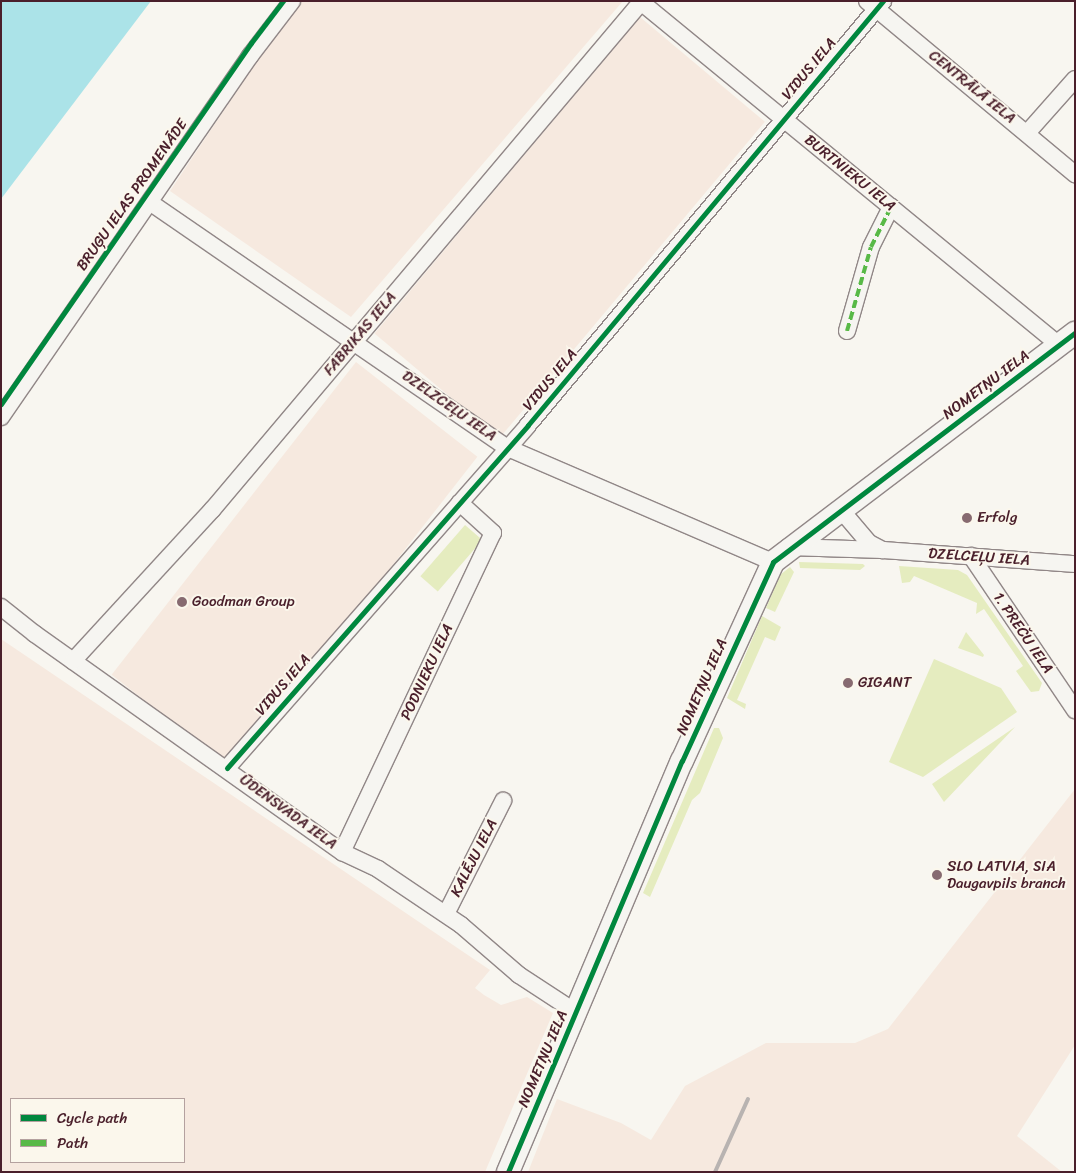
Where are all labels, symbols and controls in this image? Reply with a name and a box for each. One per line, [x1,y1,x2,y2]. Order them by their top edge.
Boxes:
street label: VIDUS IELA [778,34,840,104]
street label: CENTRĀLĀ IELA [925,47,1019,127]
street label: BRUĢU IELAS PROMENĀDE [73,115,191,275]
street label: BURTNIEKU IELA [800,130,900,216]
street label: FABRIKAS IELA [320,289,400,379]
street label: VIDUS IELA [519,345,581,415]
street label: NOMETŅU IELA [939,347,1033,423]
street label: DZELZCEĻU IELA [398,367,500,445]
place label: Erfolg [977,509,1017,527]
marker: Erfolg [961,512,973,524]
street label: DZELCEĻU IELA [928,544,1030,570]
street label: 1. PREČU IELA [989,588,1057,678]
place label: Goodman Group [192,593,295,611]
marker: Goodman Group [176,596,188,608]
street label: PODNIEKU IELA [397,621,457,723]
street label: NOMETŅU IELA [673,636,731,738]
street label: VIDUS IELA [251,650,315,720]
place label: GIGANT [858,674,911,692]
marker: GIGANT [842,677,854,689]
street label: ŪDENSVADA IELA [236,771,340,853]
street label: KALĒJU IELA [446,816,502,900]
place label: SLO LATVIA, SIA Daugavpils branch [947,857,1066,892]
marker: SLO LATVIA, SIA Daugavpils branch [931,869,943,881]
street label: NOMETŅU IELA [515,1008,571,1110]
legend [10,1098,185,1163]
text: Cycle path [57,1105,127,1131]
text: Path [57,1130,88,1156]

